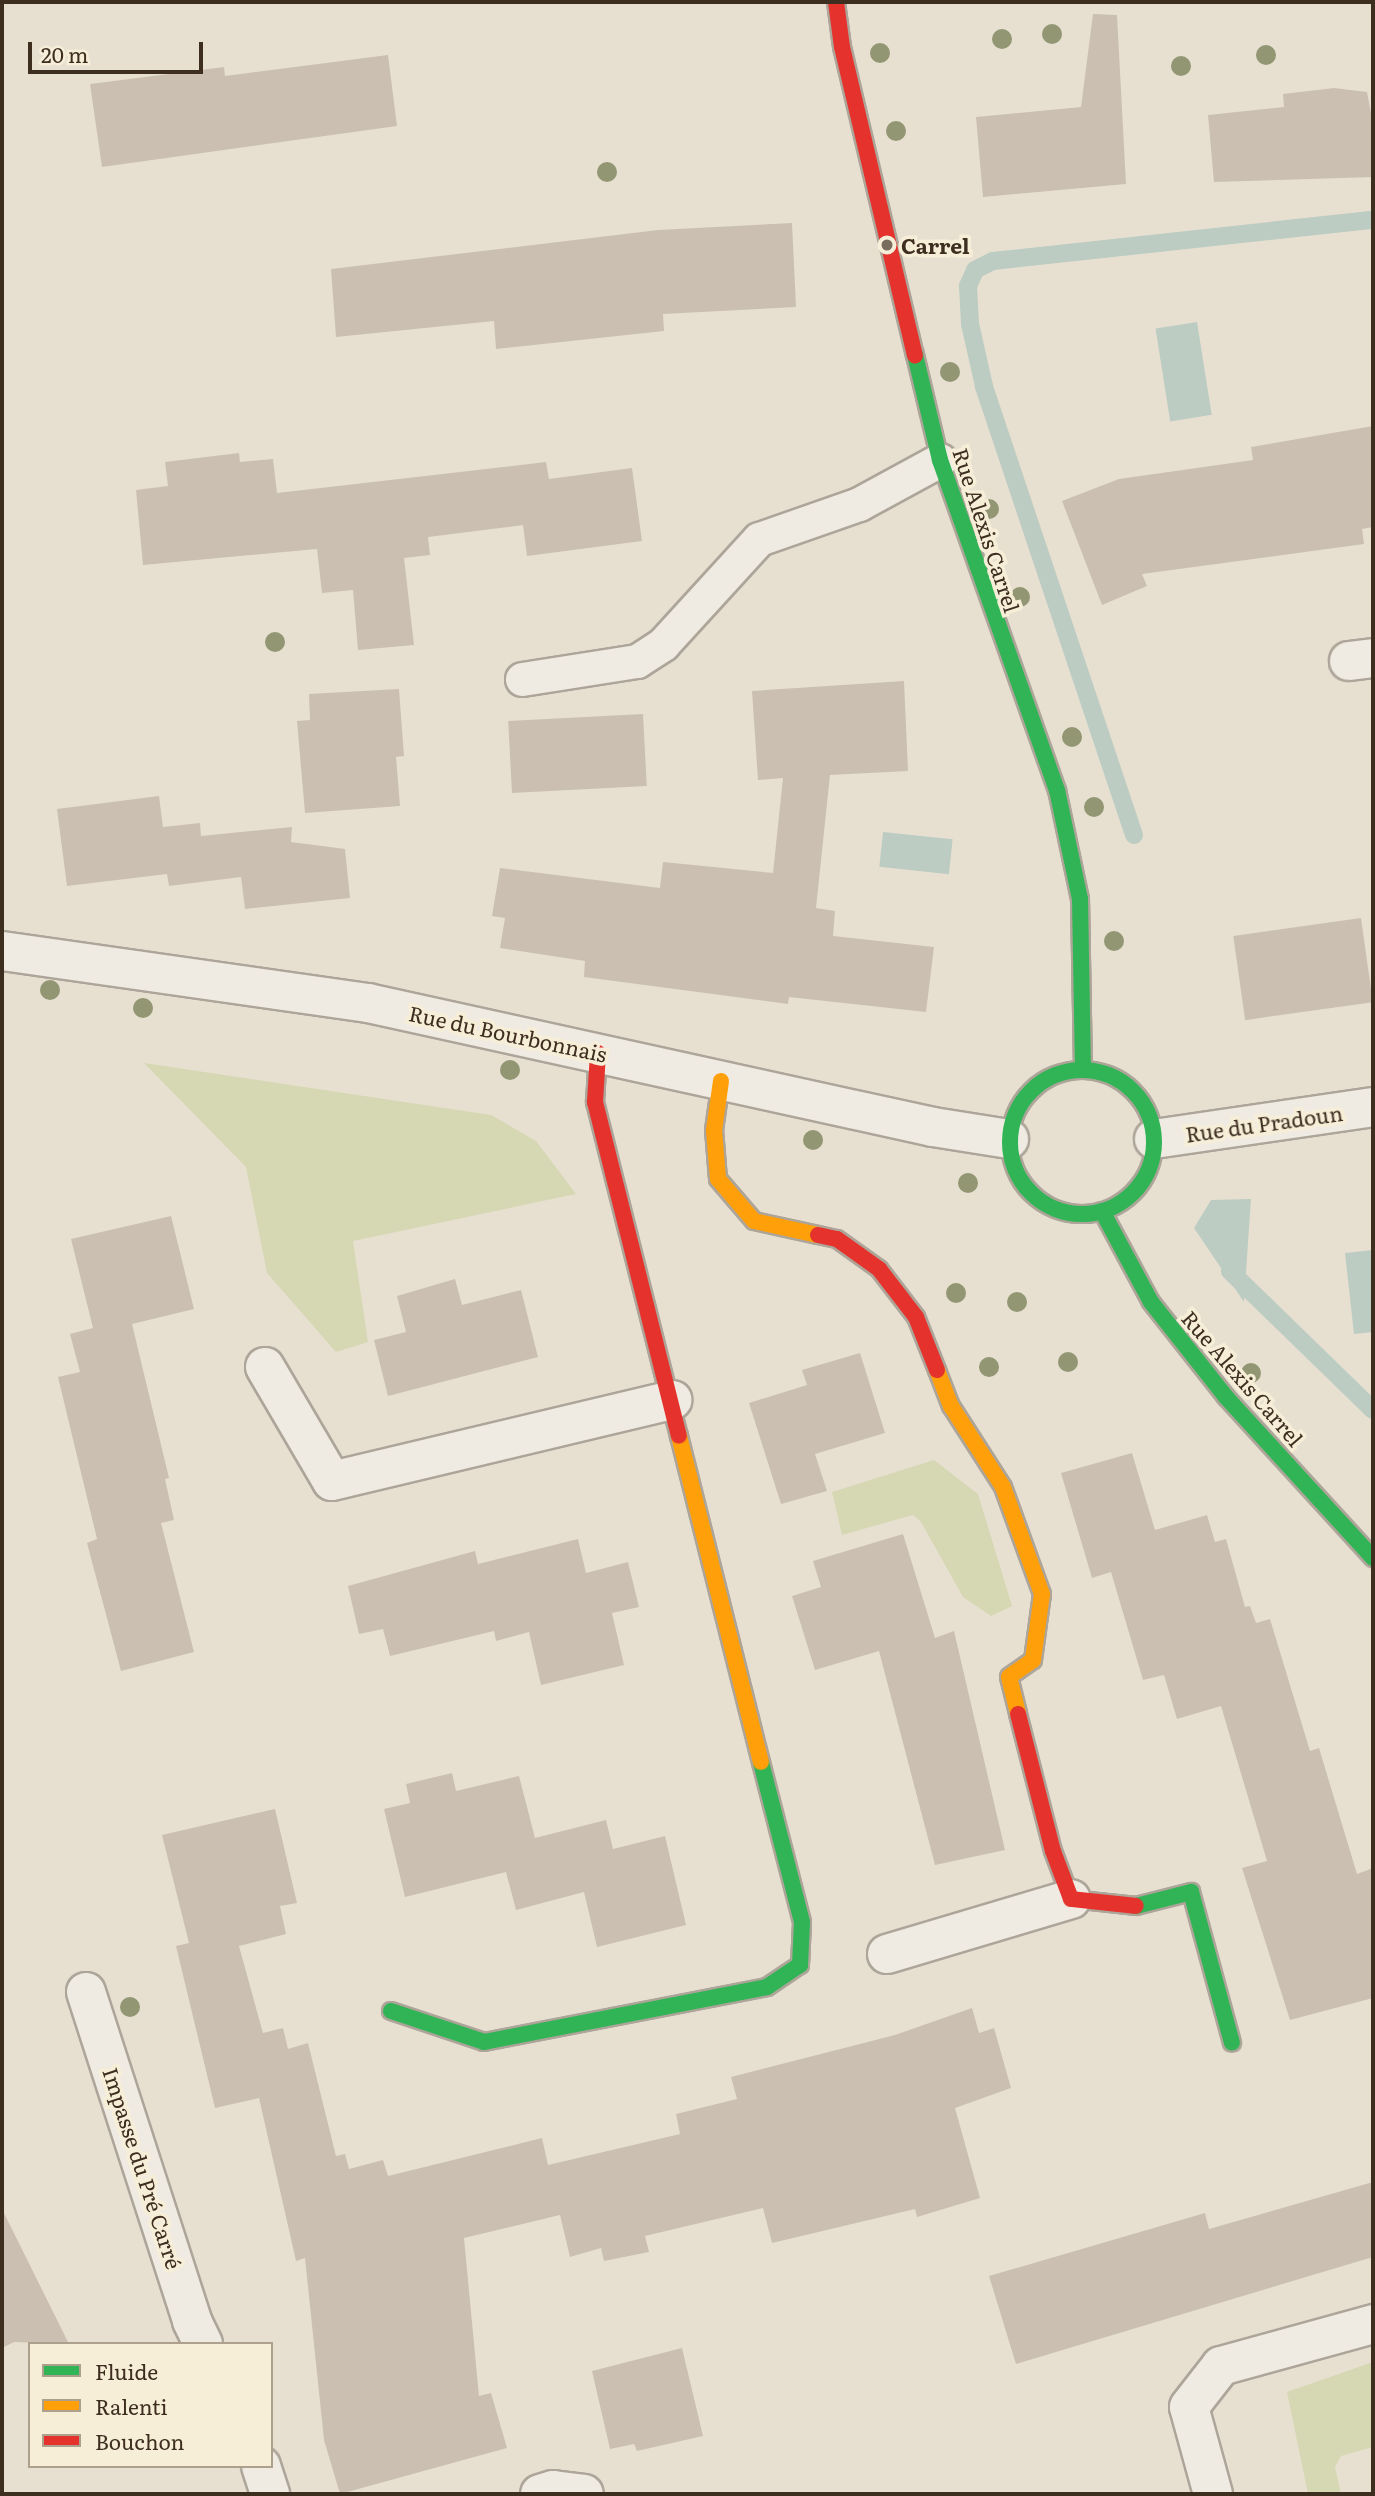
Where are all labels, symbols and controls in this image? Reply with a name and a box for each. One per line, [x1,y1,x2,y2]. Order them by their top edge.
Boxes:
scale bar [32,28,206,72]
text: 20 m [41,38,88,69]
place label: Carrel [901,232,970,258]
marker: Carrel [879,237,895,253]
street label: Rue Alexis Carrel [949,445,1025,615]
street label: Rue du Bourbonnais [407,1000,609,1066]
street label: Rue du Pradoun [1184,1099,1344,1147]
street label: Rue Alexis Carrel [1177,1305,1309,1451]
street label: Impasse du Pré Carré [98,2064,188,2272]
legend [28,2342,273,2468]
text: Fluide [95,2355,158,2386]
text: Ralenti [95,2390,168,2421]
text: Bouchon [95,2425,184,2456]

